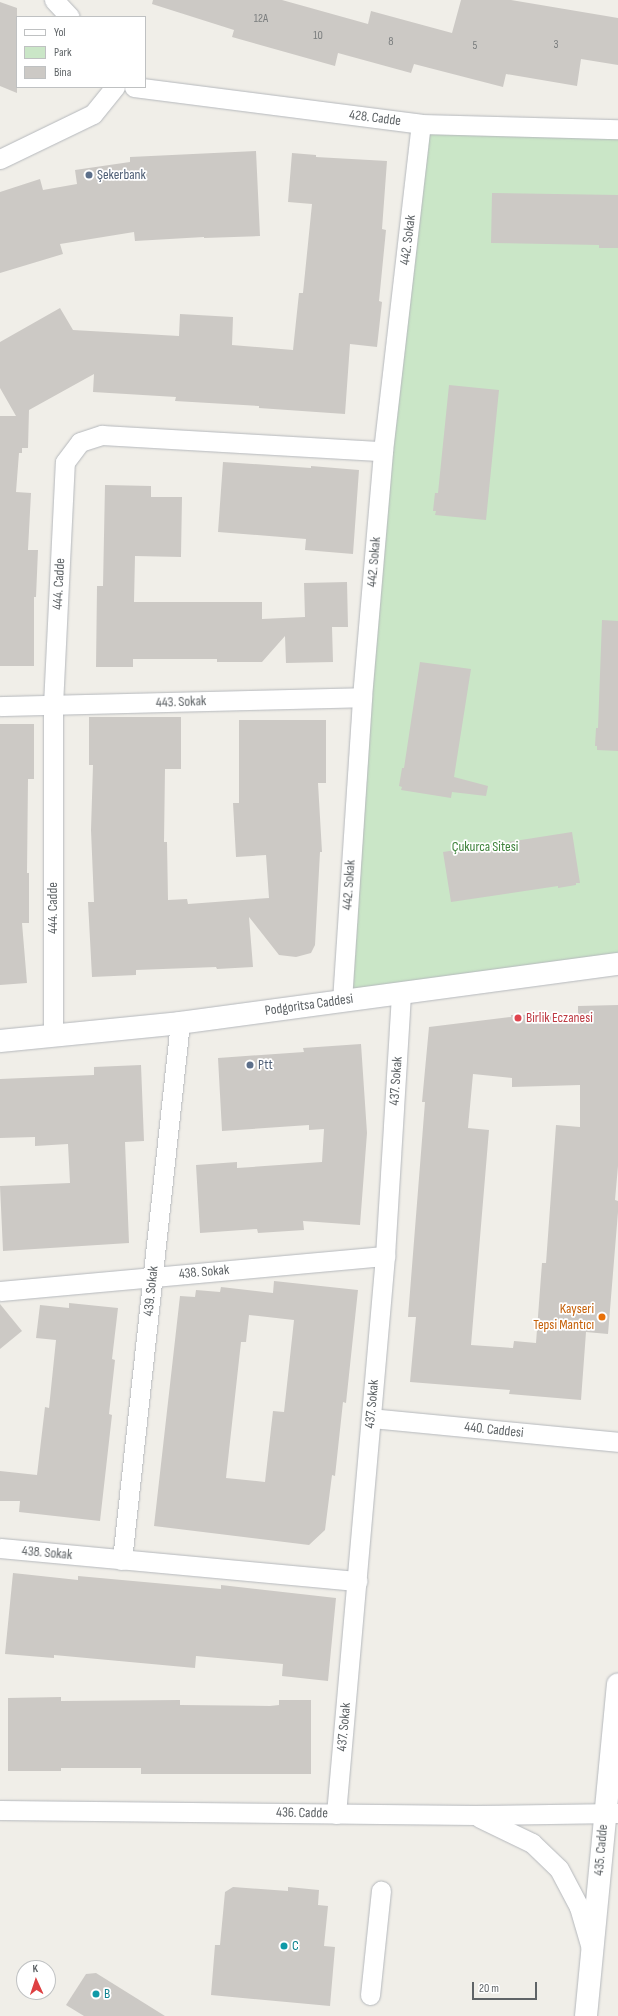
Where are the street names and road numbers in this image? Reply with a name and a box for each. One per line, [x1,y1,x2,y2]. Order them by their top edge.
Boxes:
street label: 428. Cadde [348,107,402,129]
street label: 442. Sokak [397,214,419,266]
street label: 442. Sokak [363,536,385,588]
street label: 444. Cadde [49,558,69,610]
street label: 443. Sokak [156,693,206,711]
street label: 442. Sokak [339,859,359,911]
street label: 444. Cadde [45,882,61,934]
street label: Podgoritsa Caddesi [264,990,354,1020]
street label: 437. Sokak [386,1056,406,1106]
street label: 438. Sokak [178,1261,230,1283]
street label: 439. Sokak [140,1265,162,1317]
street label: 437. Sokak [362,1379,382,1429]
street label: 440. Caddesi [464,1419,524,1441]
street label: 438. Sokak [21,1542,73,1564]
street label: 437. Sokak [334,1702,354,1752]
street label: 436. Cadde [276,1804,328,1822]
street label: 435. Cadde [590,1824,612,1876]

